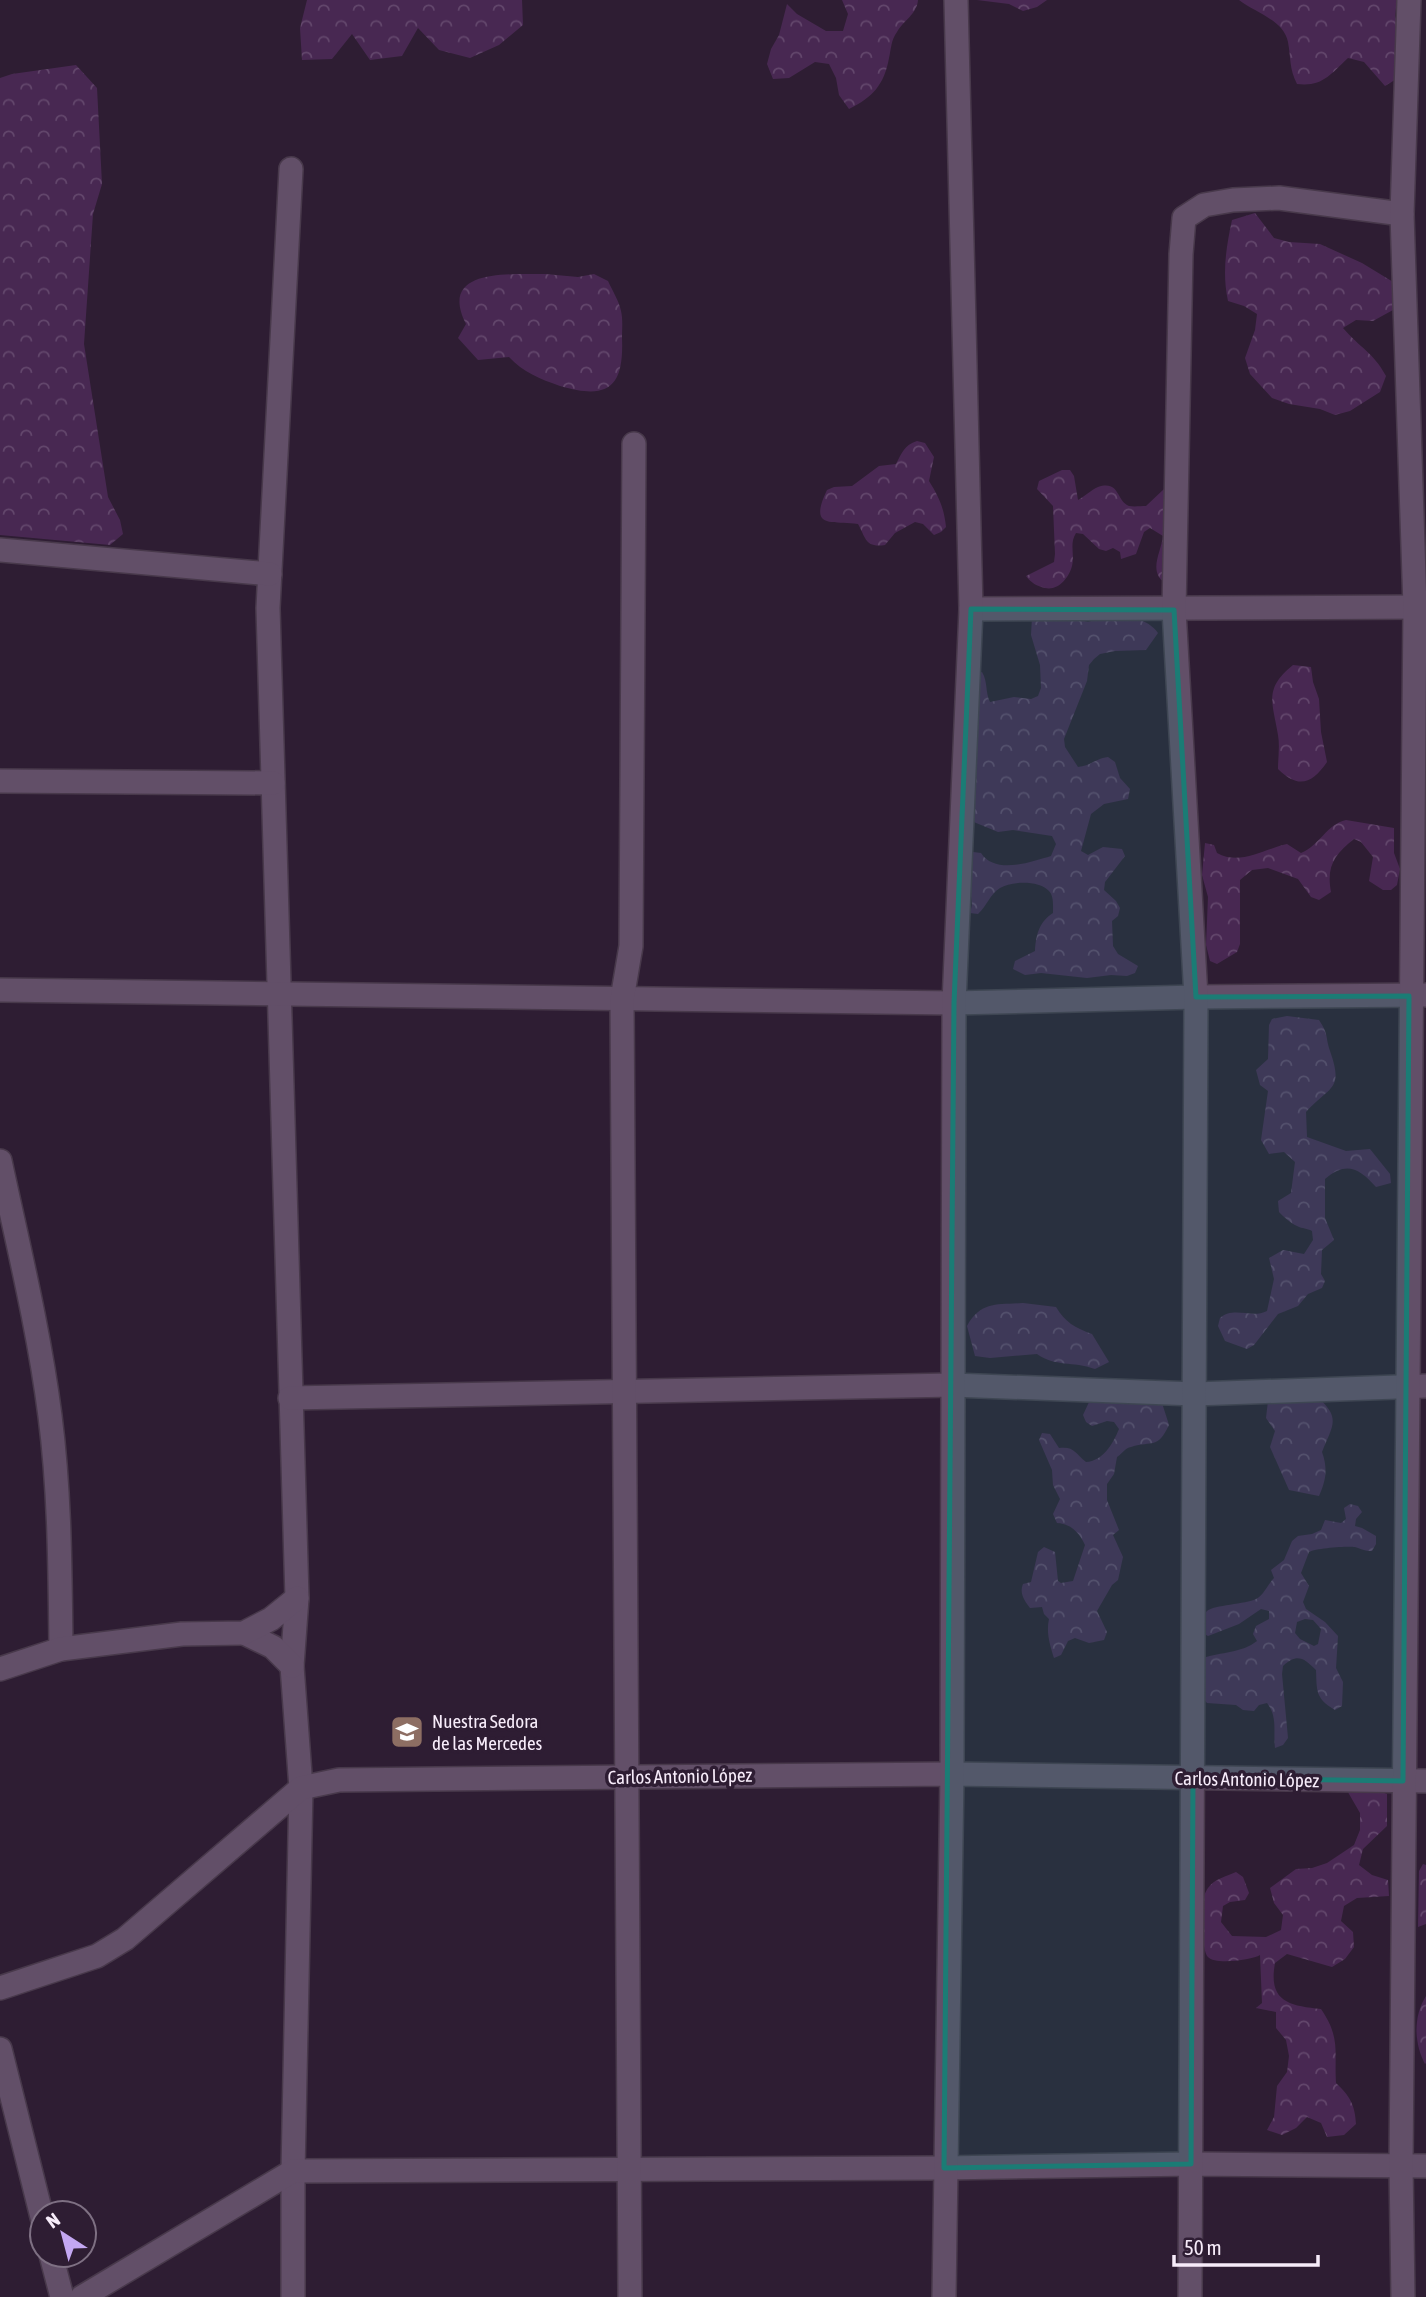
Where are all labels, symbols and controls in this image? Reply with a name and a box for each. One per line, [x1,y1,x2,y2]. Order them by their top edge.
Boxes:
place label: Nuestra Sedora de las Mercedes [432,1710,543,1754]
school or university icon: Nuestra Sedora de las Mercedes [388,1713,426,1751]
street label: Carlos Antonio López [607,1764,753,1788]
street label: Carlos Antonio López [1174,1767,1320,1791]
north arrow [28,2199,98,2269]
text: N [42,2208,64,2232]
scale bar [1174,2224,1318,2268]
text: 50 m [1184,2235,1222,2259]

